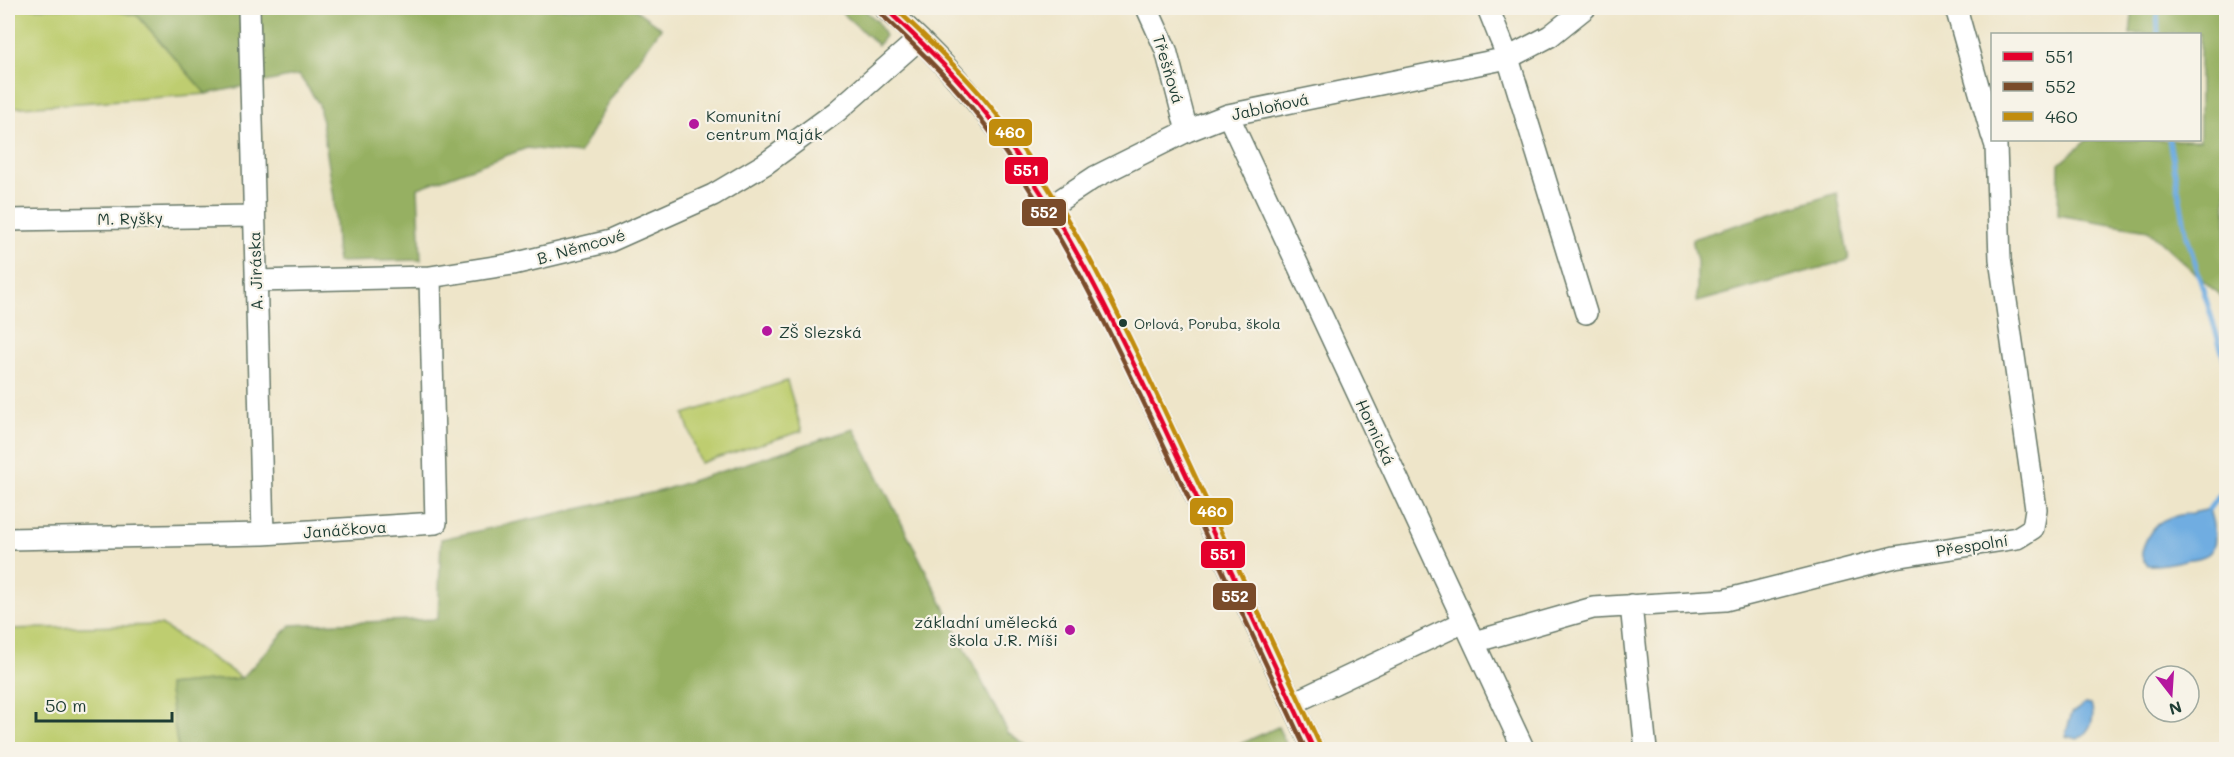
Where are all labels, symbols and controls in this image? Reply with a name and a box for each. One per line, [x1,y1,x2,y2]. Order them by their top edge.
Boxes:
street label: Třešňová [1149,32,1189,106]
legend [1991,33,2201,141]
text: 551 [2045,44,2074,68]
text: 552 [2045,74,2076,98]
street label: Jabloňová [1229,88,1311,124]
text: 460 [2045,104,2078,128]
place label: Komunitní centrum Maják [706,105,822,144]
marker: Komunitní centrum Maják [687,117,701,131]
line badge: 460 [988,118,1033,147]
text: 460 [995,121,1025,142]
line badge: 551 [1004,156,1049,185]
text: 551 [1013,159,1039,180]
line badge: 552 [1021,198,1067,227]
text: 552 [1030,201,1058,222]
street label: M. Ryšky [97,207,163,229]
street label: B. Němcové [534,223,628,269]
street label: A. Jiráska [243,231,267,311]
place label: Orlová, Poruba, škola [1134,314,1281,333]
marker: Orlová, Poruba, škola [1117,317,1129,329]
place label: ZŠ Slezská [779,321,862,342]
marker: ZŠ Slezská [760,324,774,338]
street label: Hornická [1352,396,1400,468]
line badge: 460 [1189,497,1234,526]
text: 460 [1197,500,1227,521]
street label: Janáčkova [303,516,387,542]
street label: Přespolní [1934,529,2010,561]
line badge: 551 [1200,540,1246,569]
text: 551 [1210,543,1236,564]
line badge: 552 [1212,582,1257,611]
text: 552 [1221,585,1249,606]
place label: základní umělecká škola J.R. Míši [914,611,1058,650]
marker: základní umělecká škola J.R. Míši [1063,623,1077,637]
north arrow [2141,664,2201,724]
scale bar [36,685,172,723]
text: 50 m [45,693,87,717]
text: N [2167,697,2184,721]

